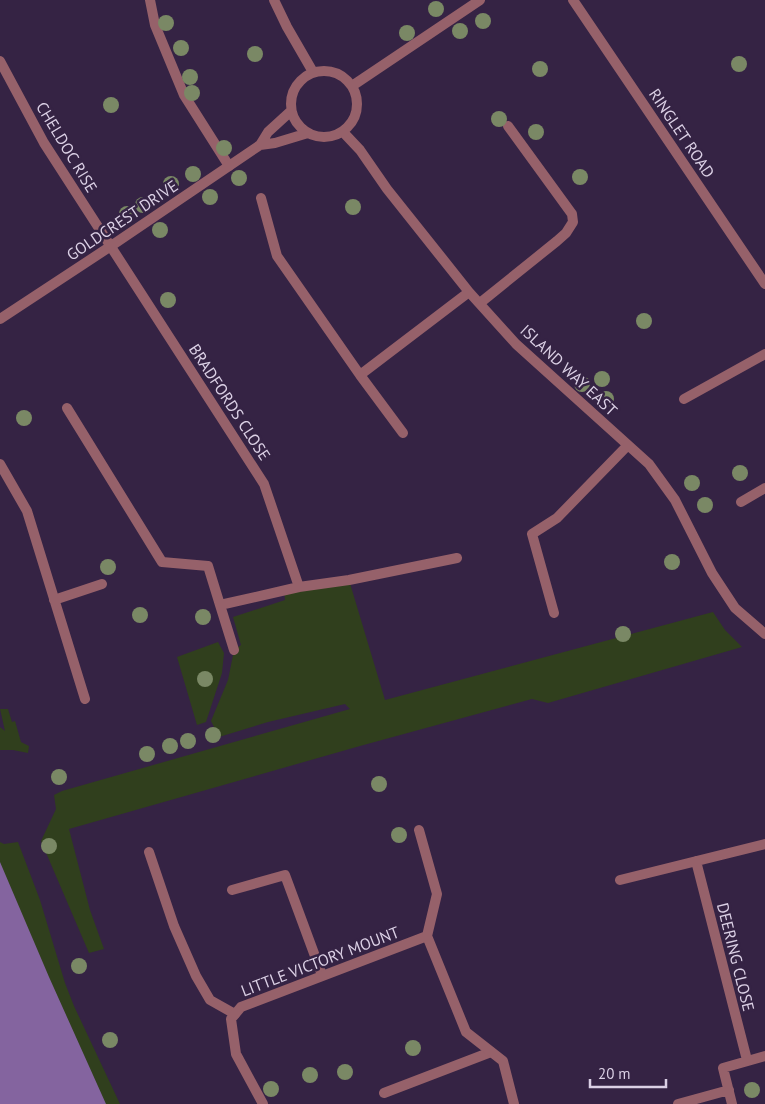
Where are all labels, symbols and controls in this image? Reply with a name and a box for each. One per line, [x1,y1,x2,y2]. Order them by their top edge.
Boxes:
street label: RINGLET ROAD [645,85,719,181]
street label: CHELDOC RISE [32,98,102,196]
street label: GOLDCREST DRIVE [63,175,181,265]
street label: ISLAND WAY EAST [516,320,622,420]
street label: BRADFORDS CLOSE [185,340,275,464]
street label: DEERING CLOSE [713,901,759,1013]
street label: LITTLE VICTORY MOUNT [238,921,402,1000]
scale bar [590,1056,666,1088]
text: 20 m [598,1064,631,1083]

